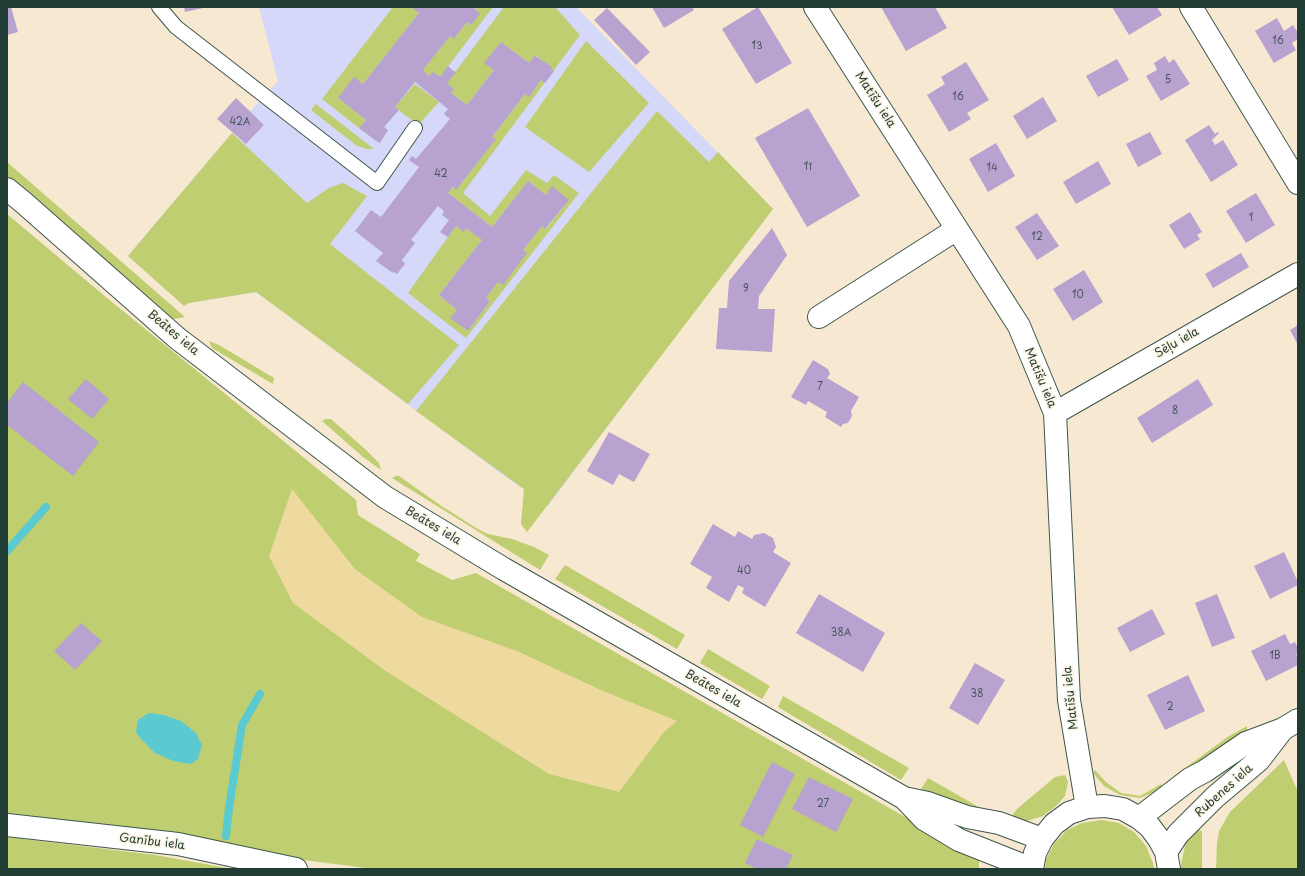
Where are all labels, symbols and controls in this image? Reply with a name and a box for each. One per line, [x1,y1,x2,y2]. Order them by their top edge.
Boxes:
house number: 16 [1272,35,1284,47]
house number: 13 [751,40,763,52]
street label: Matīšu iela [852,69,898,131]
house number: 5 [1165,74,1171,86]
house number: 16 [952,91,964,103]
house number: 42A [230,116,250,128]
house number: 11 [804,161,812,173]
house number: 14 [986,162,998,174]
house number: 42 [434,168,448,180]
house number: 1 [1249,212,1253,224]
house number: 12 [1031,231,1043,243]
house number: 9 [743,283,749,295]
house number: 10 [1072,289,1084,301]
street label: Beātes iela [144,307,202,359]
street label: Sēļu iela [1152,325,1202,361]
street label: Matīšu iela [1021,346,1059,410]
house number: 7 [817,381,823,393]
house number: 8 [1172,405,1178,417]
street label: Beātes iela [402,504,464,548]
house number: 40 [737,565,751,577]
house number: 38A [831,627,851,639]
house number: 1B [1269,650,1281,662]
street label: Matīšu iela [1060,665,1082,731]
street label: Beātes iela [682,667,744,711]
house number: 38 [971,688,983,700]
house number: 2 [1166,701,1174,713]
street label: Rubenes iela [1192,761,1256,821]
house number: 27 [817,798,829,810]
street label: Ganību iela [118,831,186,853]

